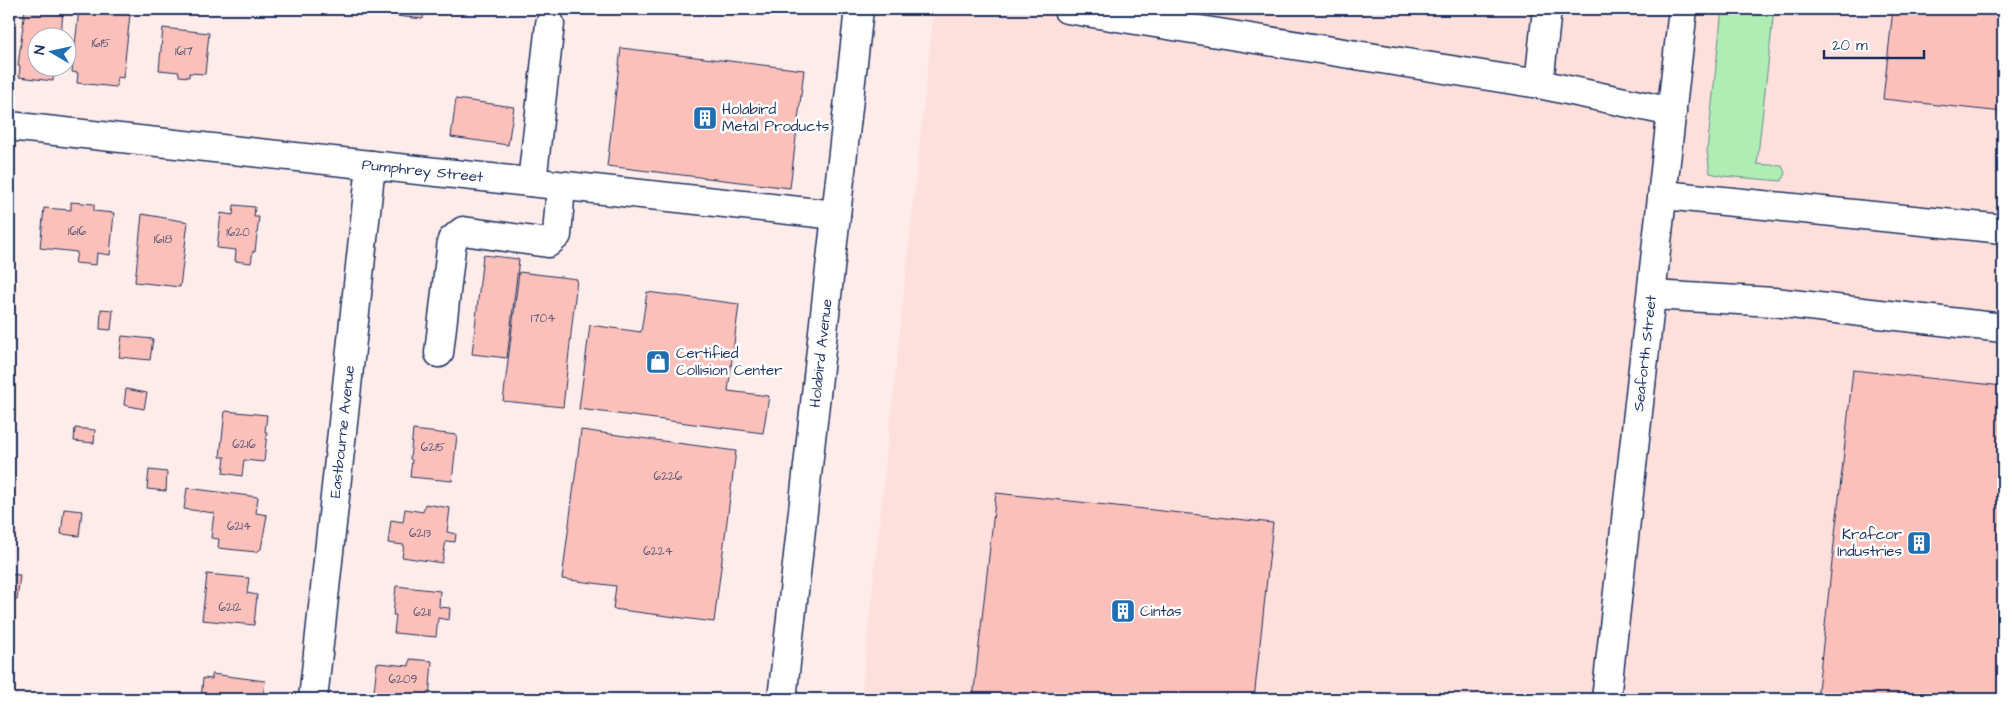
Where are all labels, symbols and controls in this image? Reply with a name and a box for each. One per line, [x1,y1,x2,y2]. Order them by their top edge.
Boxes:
north arrow [28,28,78,78]
scale bar [1824,28,1924,60]
house number: 1615 [91,35,111,52]
text: 20 m [1832,35,1868,56]
house number: 1617 [175,43,194,60]
text: N [30,44,51,56]
place label: Holabird Metal Products [722,99,830,137]
building icon: Holabird Metal Products [692,105,718,131]
street label: Pumphrey Street [361,154,484,187]
house number: 1616 [68,223,87,240]
house number: 1620 [226,224,250,241]
house number: 1618 [154,231,172,248]
street label: Seaforth Street [1628,294,1662,412]
street label: Holabird Avenue [804,298,837,408]
house number: 1704 [531,310,555,327]
place label: Certified Collision Center [676,343,782,381]
shop icon: Certified Collision Center [645,349,671,375]
street label: Eastbourne Avenue [324,364,360,499]
house number: 6216 [232,436,256,453]
house number: 6215 [421,439,446,456]
house number: 6226 [654,468,683,485]
house number: 6214 [227,518,251,535]
place label: Krafcor Industries [1837,524,1902,562]
house number: 6213 [409,525,431,542]
building icon: Krafcor Industries [1906,530,1932,556]
house number: 6224 [643,543,673,560]
building icon: Cintas [1110,598,1136,624]
house number: 6212 [219,599,242,616]
place label: Cintas [1140,601,1182,622]
house number: 6211 [413,604,431,621]
house number: 6209 [389,671,418,688]

